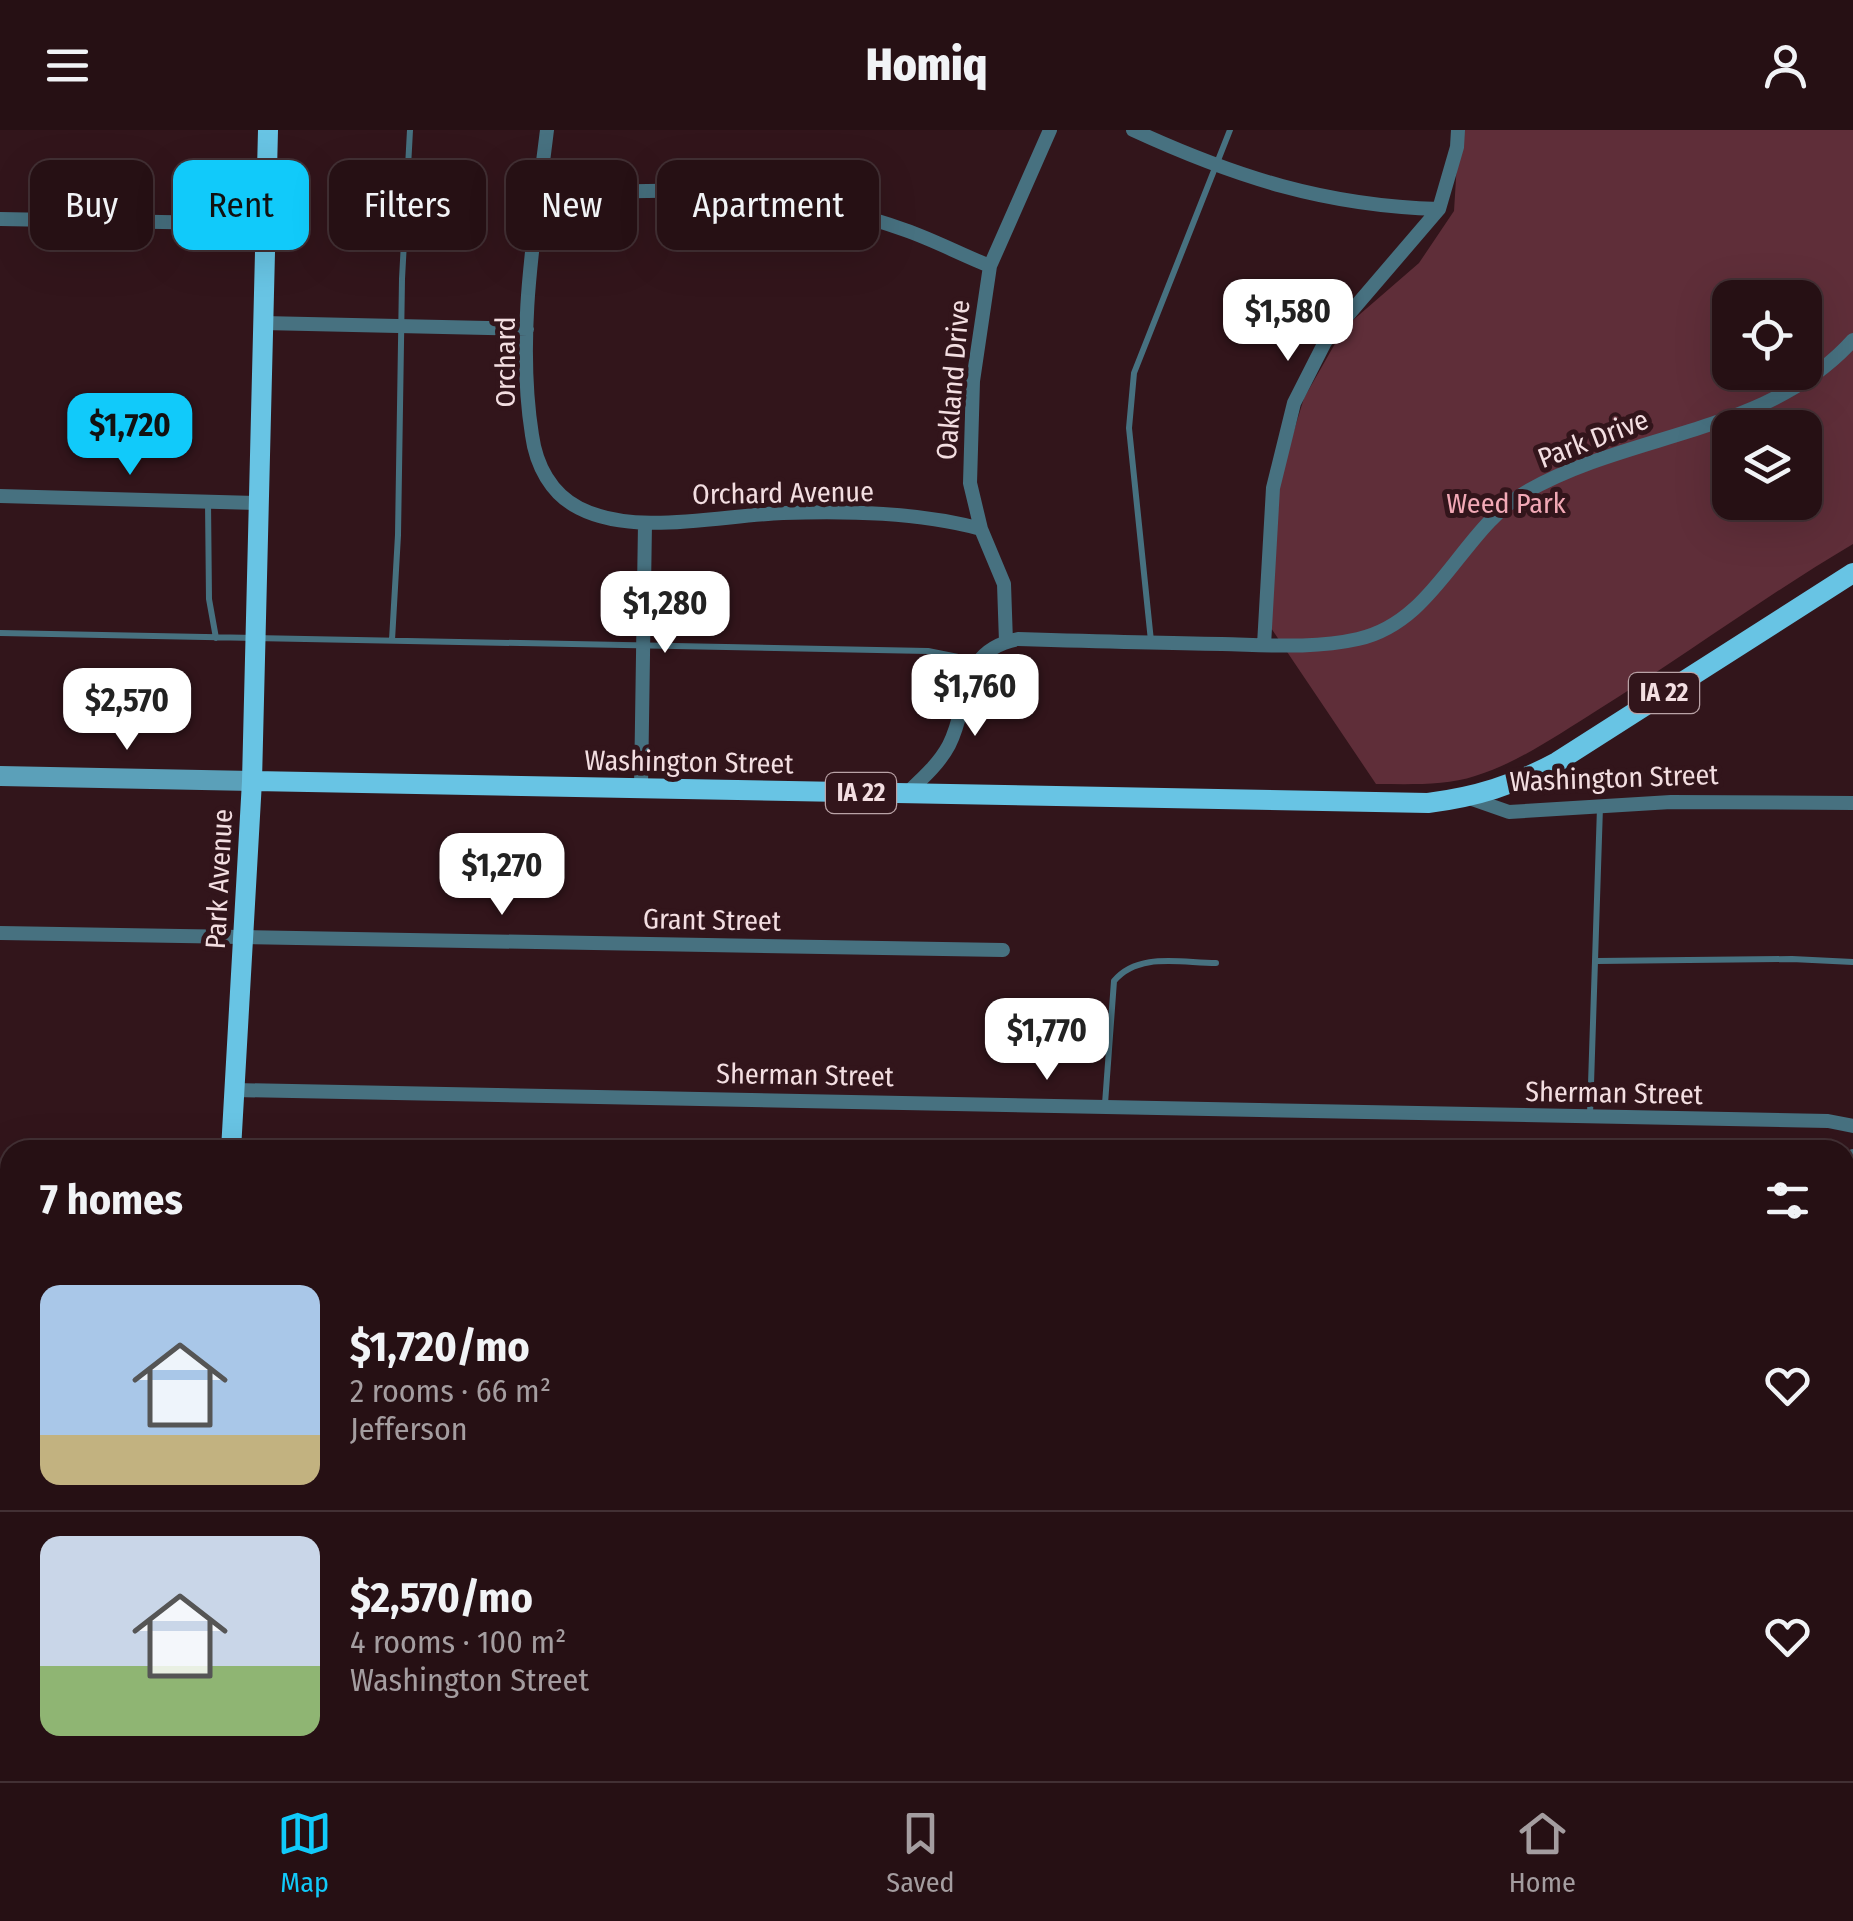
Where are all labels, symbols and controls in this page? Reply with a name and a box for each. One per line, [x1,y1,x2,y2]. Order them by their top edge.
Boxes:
icon: menu [40,38,95,93]
text: Homiq [866,38,987,92]
icon: person [1758,38,1813,93]
chip: Buy [30,160,153,250]
chip: Rent [173,160,309,250]
chip: Filters [329,160,486,250]
chip: New [506,160,637,250]
chip: Apartment [657,160,879,250]
pin: $1,580 [1207,279,1369,364]
map controls [1712,280,1822,520]
button: locate [1712,280,1822,390]
text: $1,580 [1245,292,1331,330]
street label: Oakland Drive [930,299,976,461]
street label: Orchard [489,316,522,408]
pin: $1,720 [49,393,211,478]
street label: Park Drive [1533,403,1653,475]
text: $1,720 [89,406,171,444]
button: layers [1712,410,1822,520]
street label: Orchard Avenue [692,475,874,511]
park label: Weed Park [1446,487,1567,520]
pin: $1,280 [584,571,746,656]
text: $1,280 [623,584,707,622]
pin: $1,760 [894,654,1056,739]
text: $1,760 [934,667,1016,705]
pin: $2,570 [46,668,208,753]
road number: IA 22 [1629,673,1699,713]
text: $2,570 [85,681,169,719]
street label: Washington Street [584,744,795,780]
street label: Washington Street [1509,758,1720,798]
road number: IA 22 [826,773,896,813]
street label: Park Avenue [199,808,239,950]
pin: $1,270 [421,833,583,918]
text: $1,270 [461,846,543,884]
street label: Grant Street [643,902,782,938]
pin: $1,770 [966,998,1128,1083]
text: $1,770 [1007,1011,1087,1049]
street label: Sherman Street [716,1057,895,1093]
street label: Sherman Street [1525,1075,1704,1111]
icon: filters [1760,1173,1815,1228]
text: 7 homes [40,1175,183,1225]
text: $1,720/mo [350,1322,530,1372]
icon: home [120,1325,240,1445]
icon: heart [1760,1358,1815,1413]
text: 2 rooms · 66 m² [350,1372,551,1410]
text: Jefferson [350,1410,468,1448]
text: $2,570/mo [350,1573,533,1623]
icon: home [120,1576,240,1696]
icon: heart [1760,1609,1815,1664]
text: 4 rooms · 100 m² [350,1623,566,1661]
text: Washington Street [350,1661,589,1699]
tab: Map [277,1806,332,1899]
tab: Saved [886,1806,955,1899]
tab: Home [1509,1806,1576,1899]

